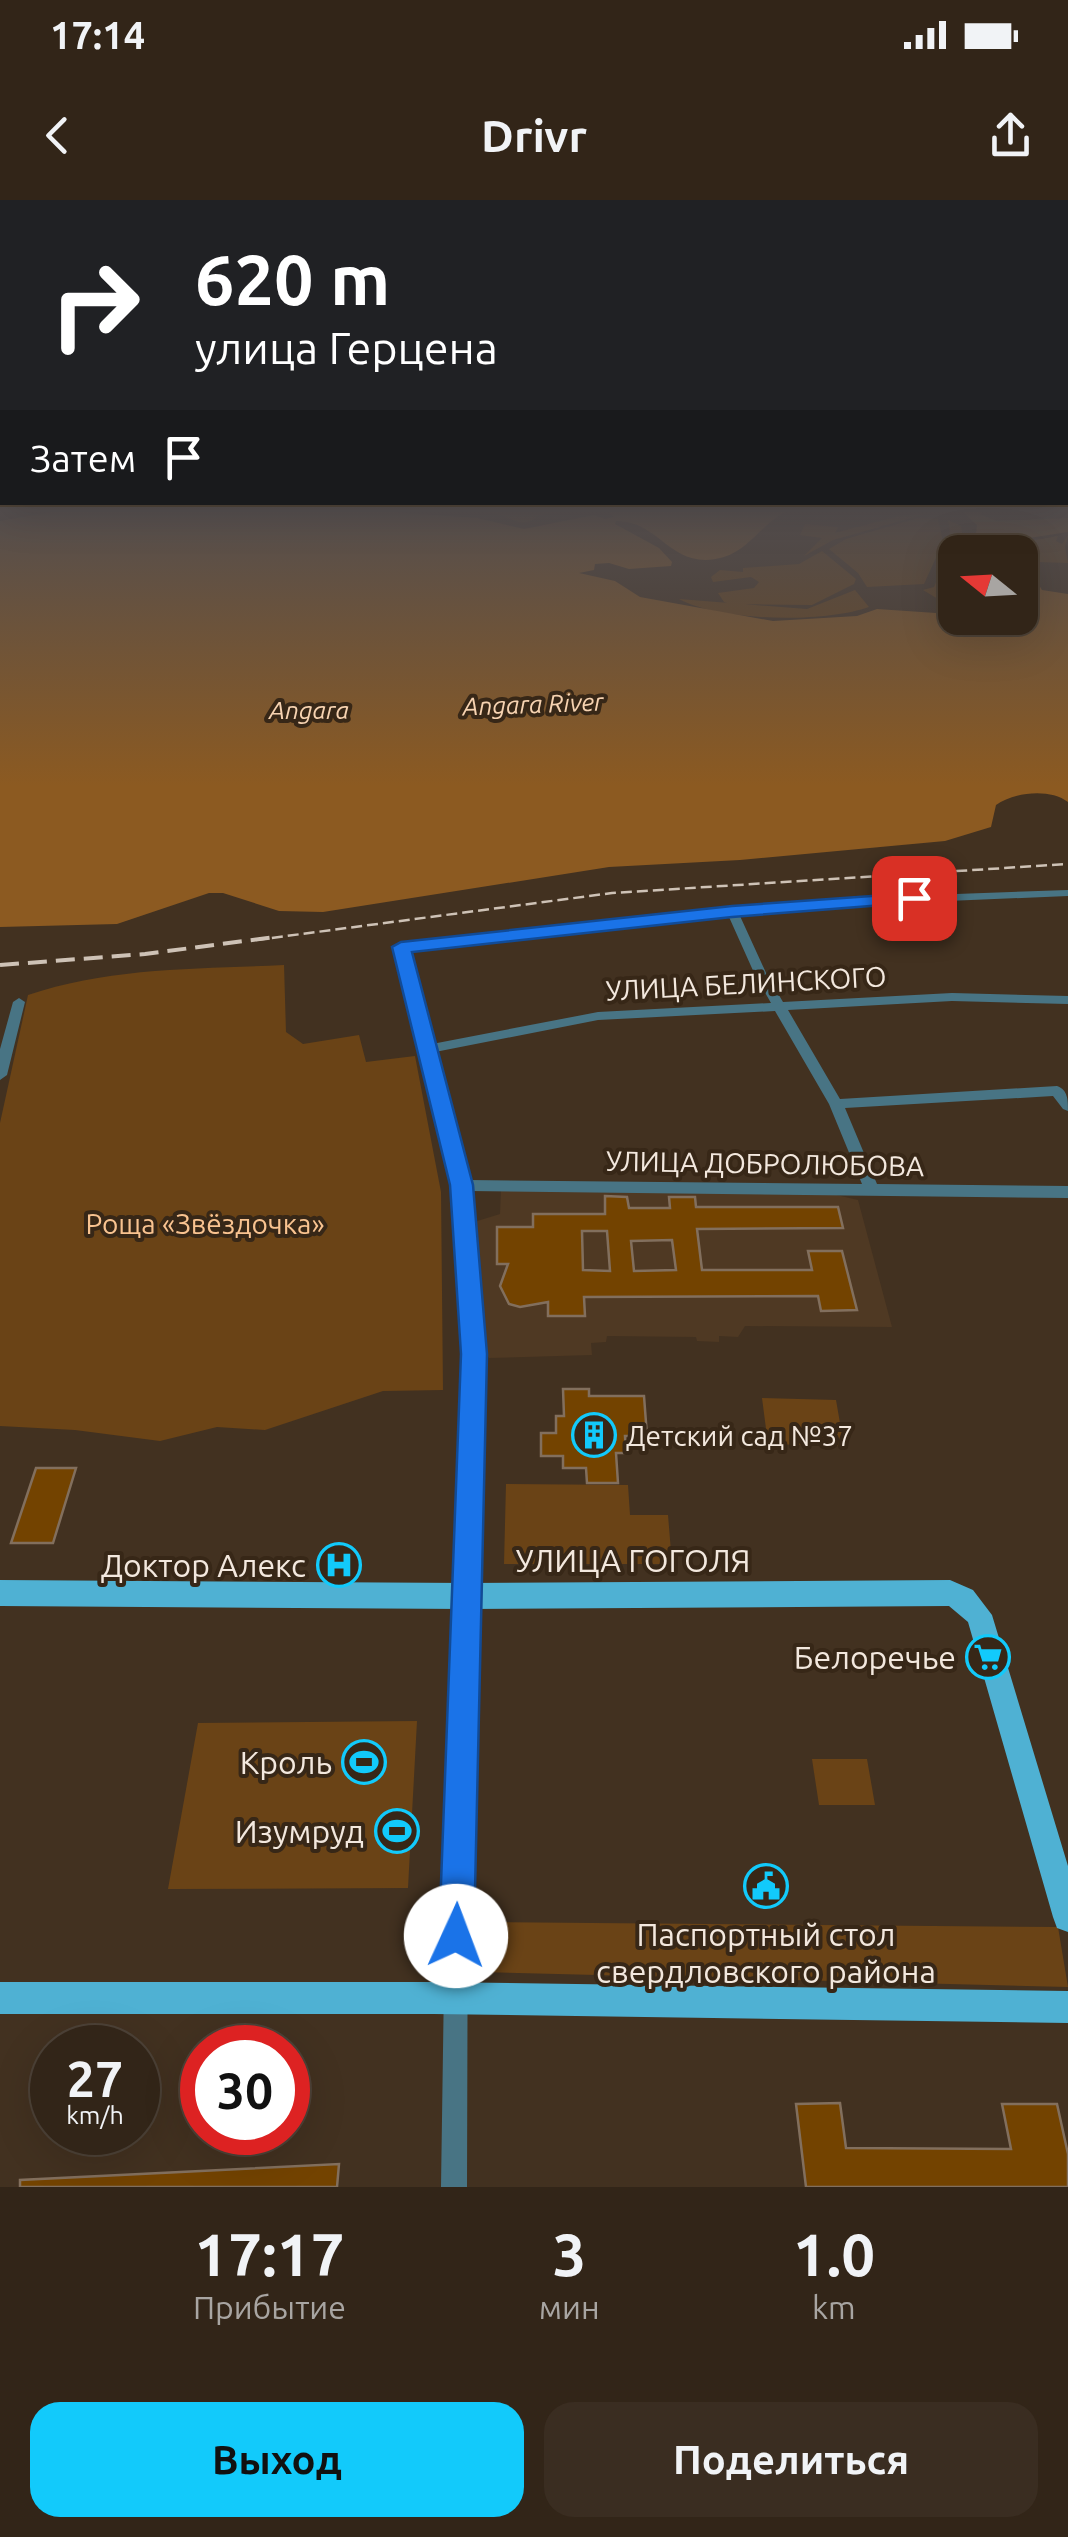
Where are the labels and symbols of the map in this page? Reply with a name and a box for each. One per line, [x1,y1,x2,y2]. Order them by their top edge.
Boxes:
north arrow [938,535,1038,635]
water label: Angara River [461,687,606,720]
water label: Angara [268,696,349,724]
pin [872,856,957,941]
street label: УЛИЦА БЕЛИНСКОГО [605,960,887,1006]
street label: УЛИЦА ДОБРОЛЮБОВА [606,1145,924,1181]
park label: Роща «Звёздочка» [85,1208,325,1239]
building icon: Детский сад №37 [571,1412,617,1458]
place label: Детский сад №37 [626,1420,853,1451]
hospital icon: Доктор Алекс [316,1542,362,1588]
street label: УЛИЦА ГОГОЛЯ [515,1542,751,1578]
place label: Доктор Алекс [101,1547,306,1583]
supermarket icon: Белоречье [965,1634,1011,1680]
place label: Белоречье [794,1639,956,1675]
sports icon: Кроль [341,1739,387,1785]
place label: Кроль [240,1744,332,1780]
sports icon: Изумруд [374,1808,420,1854]
place label: Изумруд [235,1813,364,1849]
public building icon: Паспортный стол свердловского района [743,1863,789,1909]
position arrow [404,1884,508,1988]
place label: Паспортный стол свердловского района [596,1916,936,1989]
speed limit sign: 30 [180,2025,310,2155]

